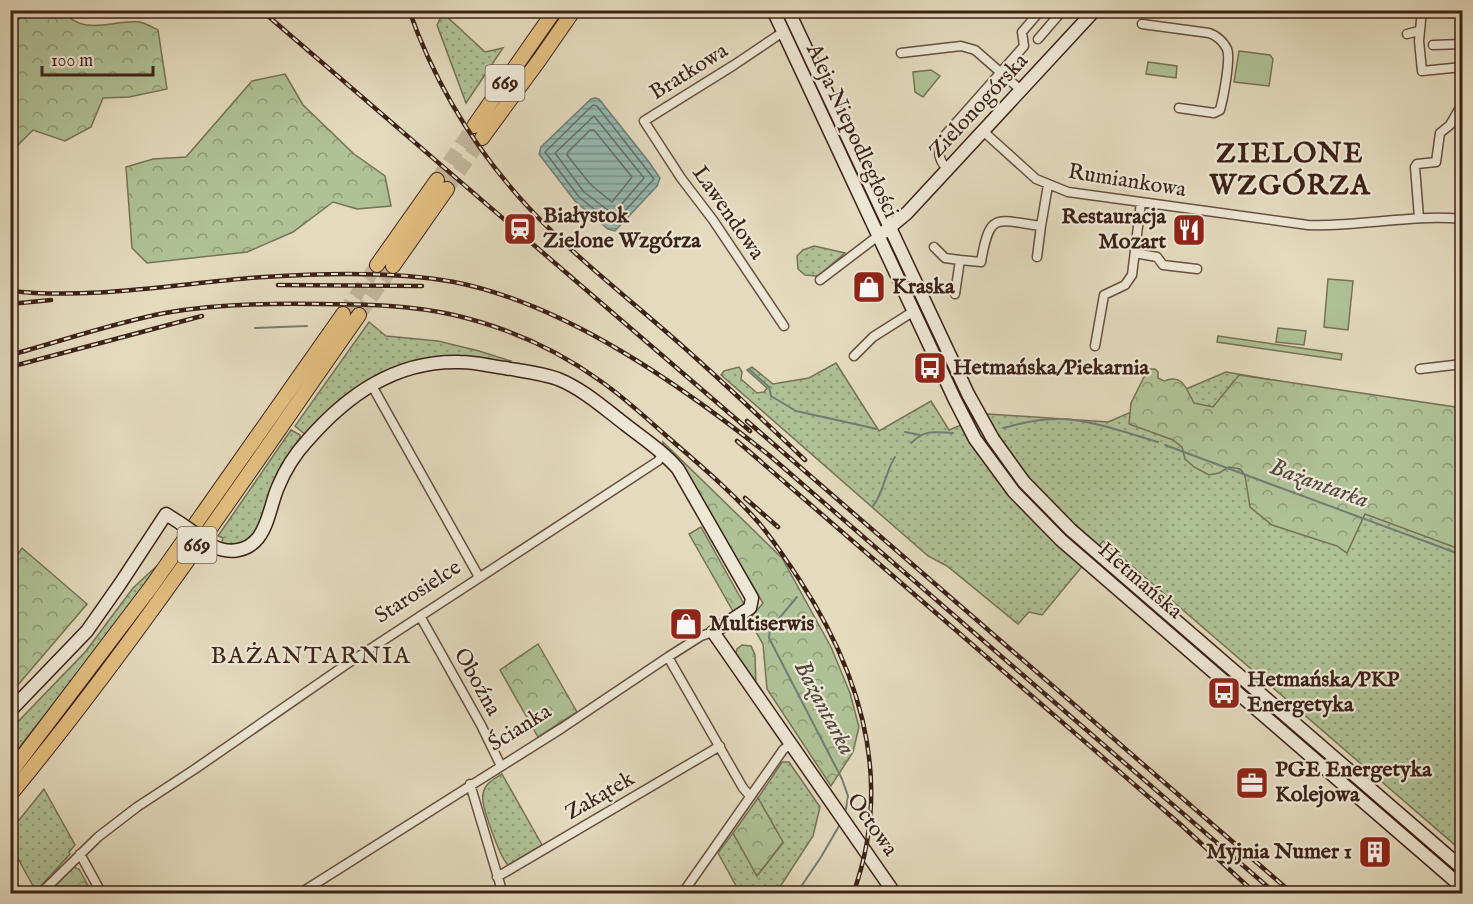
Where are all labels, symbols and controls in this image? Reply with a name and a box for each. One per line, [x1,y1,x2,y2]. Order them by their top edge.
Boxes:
street label: Bratkowa [645,37,734,107]
street label: Aleja Niepodległości [799,38,905,223]
scale bar [42,39,153,77]
street label: Zielonogórska [923,47,1035,164]
text: 100 m [51,50,93,73]
road number: 669 [486,65,524,101]
district label: ZIELONE WZGÓRZA [1208,137,1371,204]
street label: Rumiankowa [1066,158,1189,204]
street label: Lawendowa [685,161,771,266]
place label: Białystok Zielone Wzgórza [543,202,701,255]
place label: Restauracja Mozart [1061,203,1166,256]
station icon: Białystok Zielone Wzgórza [502,211,538,247]
restaurant icon: Restauracja Mozart [1171,212,1207,248]
shop icon: Kraska [851,269,887,305]
place label: Kraska [892,273,955,301]
bus stop icon: Hetmańska/Piekarnia [912,350,948,386]
place label: Hetmańska/Piekarnia [953,354,1150,382]
water label: Bażantarka [1265,452,1373,516]
road number: 669 [178,527,216,563]
street label: Hetmańska [1092,536,1189,626]
street label: Starosielce [370,554,466,630]
shop icon: Multiserwis [668,606,704,642]
place label: Multiserwis [709,610,815,638]
district label: BAŻANTARNIA [211,641,411,672]
street label: Oboźna [447,643,507,721]
water label: Bażantarka [786,655,862,761]
place label: Hetmańska/PKP Energetyka [1247,666,1400,719]
bus stop icon: Hetmańska/PKP Energetyka [1206,675,1242,711]
street label: Ścianka [483,698,557,758]
place label: PGE Energetyka Kolejowa [1275,756,1432,809]
street label: Zakątek [560,765,640,827]
office icon: PGE Energetyka Kolejowa [1234,765,1270,801]
street label: Octowa [840,788,904,862]
building icon: Myjnia Numer 1 [1357,834,1393,870]
place label: Myjnia Numer 1 [1206,838,1352,866]

